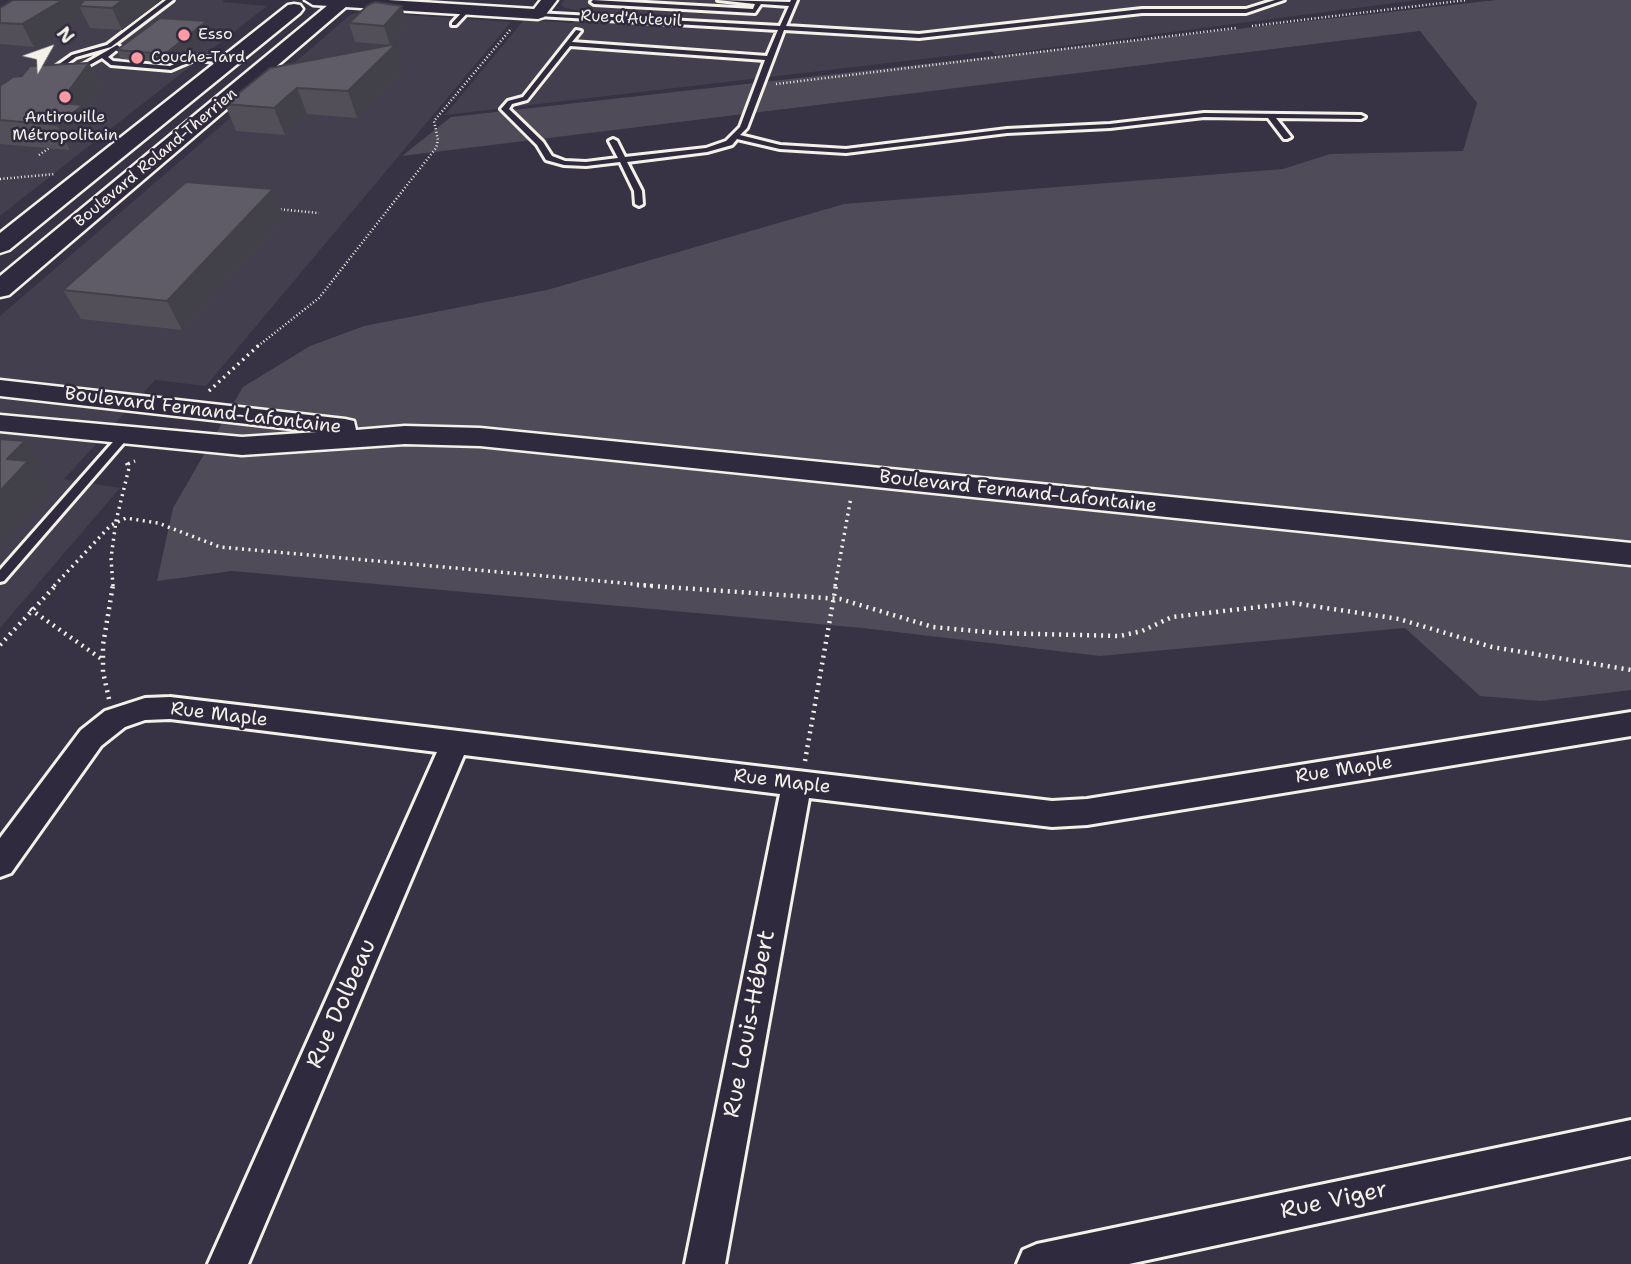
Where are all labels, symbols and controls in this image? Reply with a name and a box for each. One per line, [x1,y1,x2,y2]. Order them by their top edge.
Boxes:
street label: Rue d'Auteuil [580,7,682,31]
north arrow [14,14,84,84]
text: N [51,21,80,49]
place label: Esso [198,25,233,45]
marker: Esso [176,27,192,43]
place label: Couche-Tard [151,48,245,68]
marker: Couche-Tard [129,50,145,66]
street label: Boulevard Roland-Therrien [71,84,241,232]
marker: Antirouille Métropolitain [57,89,73,105]
place label: Antirouille Métropolitain [12,108,118,146]
street label: Boulevard Fernand-Lafontaine [63,383,343,439]
street label: Boulevard Fernand-Lafontaine [878,466,1158,518]
street label: Rue Maple [169,698,269,732]
street label: Rue Maple [1294,751,1394,789]
street label: Rue Maple [732,765,832,799]
street label: Rue Louis-Hébert [718,928,782,1120]
street label: Rue Dolbeau [301,935,383,1073]
street label: Rue Viger [1278,1176,1390,1226]

